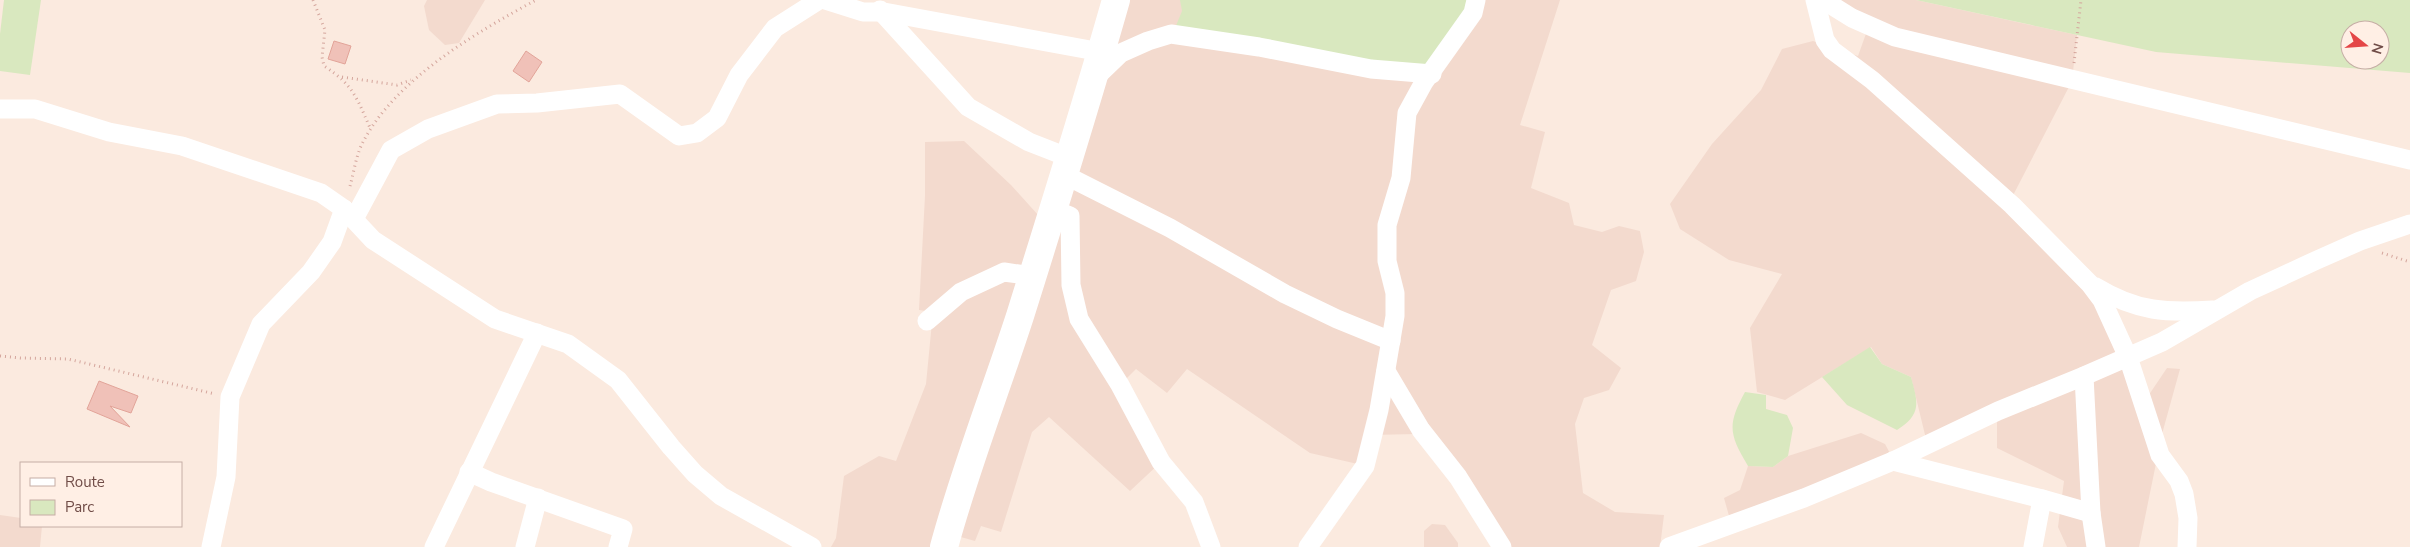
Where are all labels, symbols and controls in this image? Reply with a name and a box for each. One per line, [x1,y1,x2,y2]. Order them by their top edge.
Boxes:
north arrow [2340,20,2390,70]
text: N [2366,41,2388,56]
legend [20,462,182,527]
text: Route [65,472,105,492]
text: Parc [65,497,94,517]

